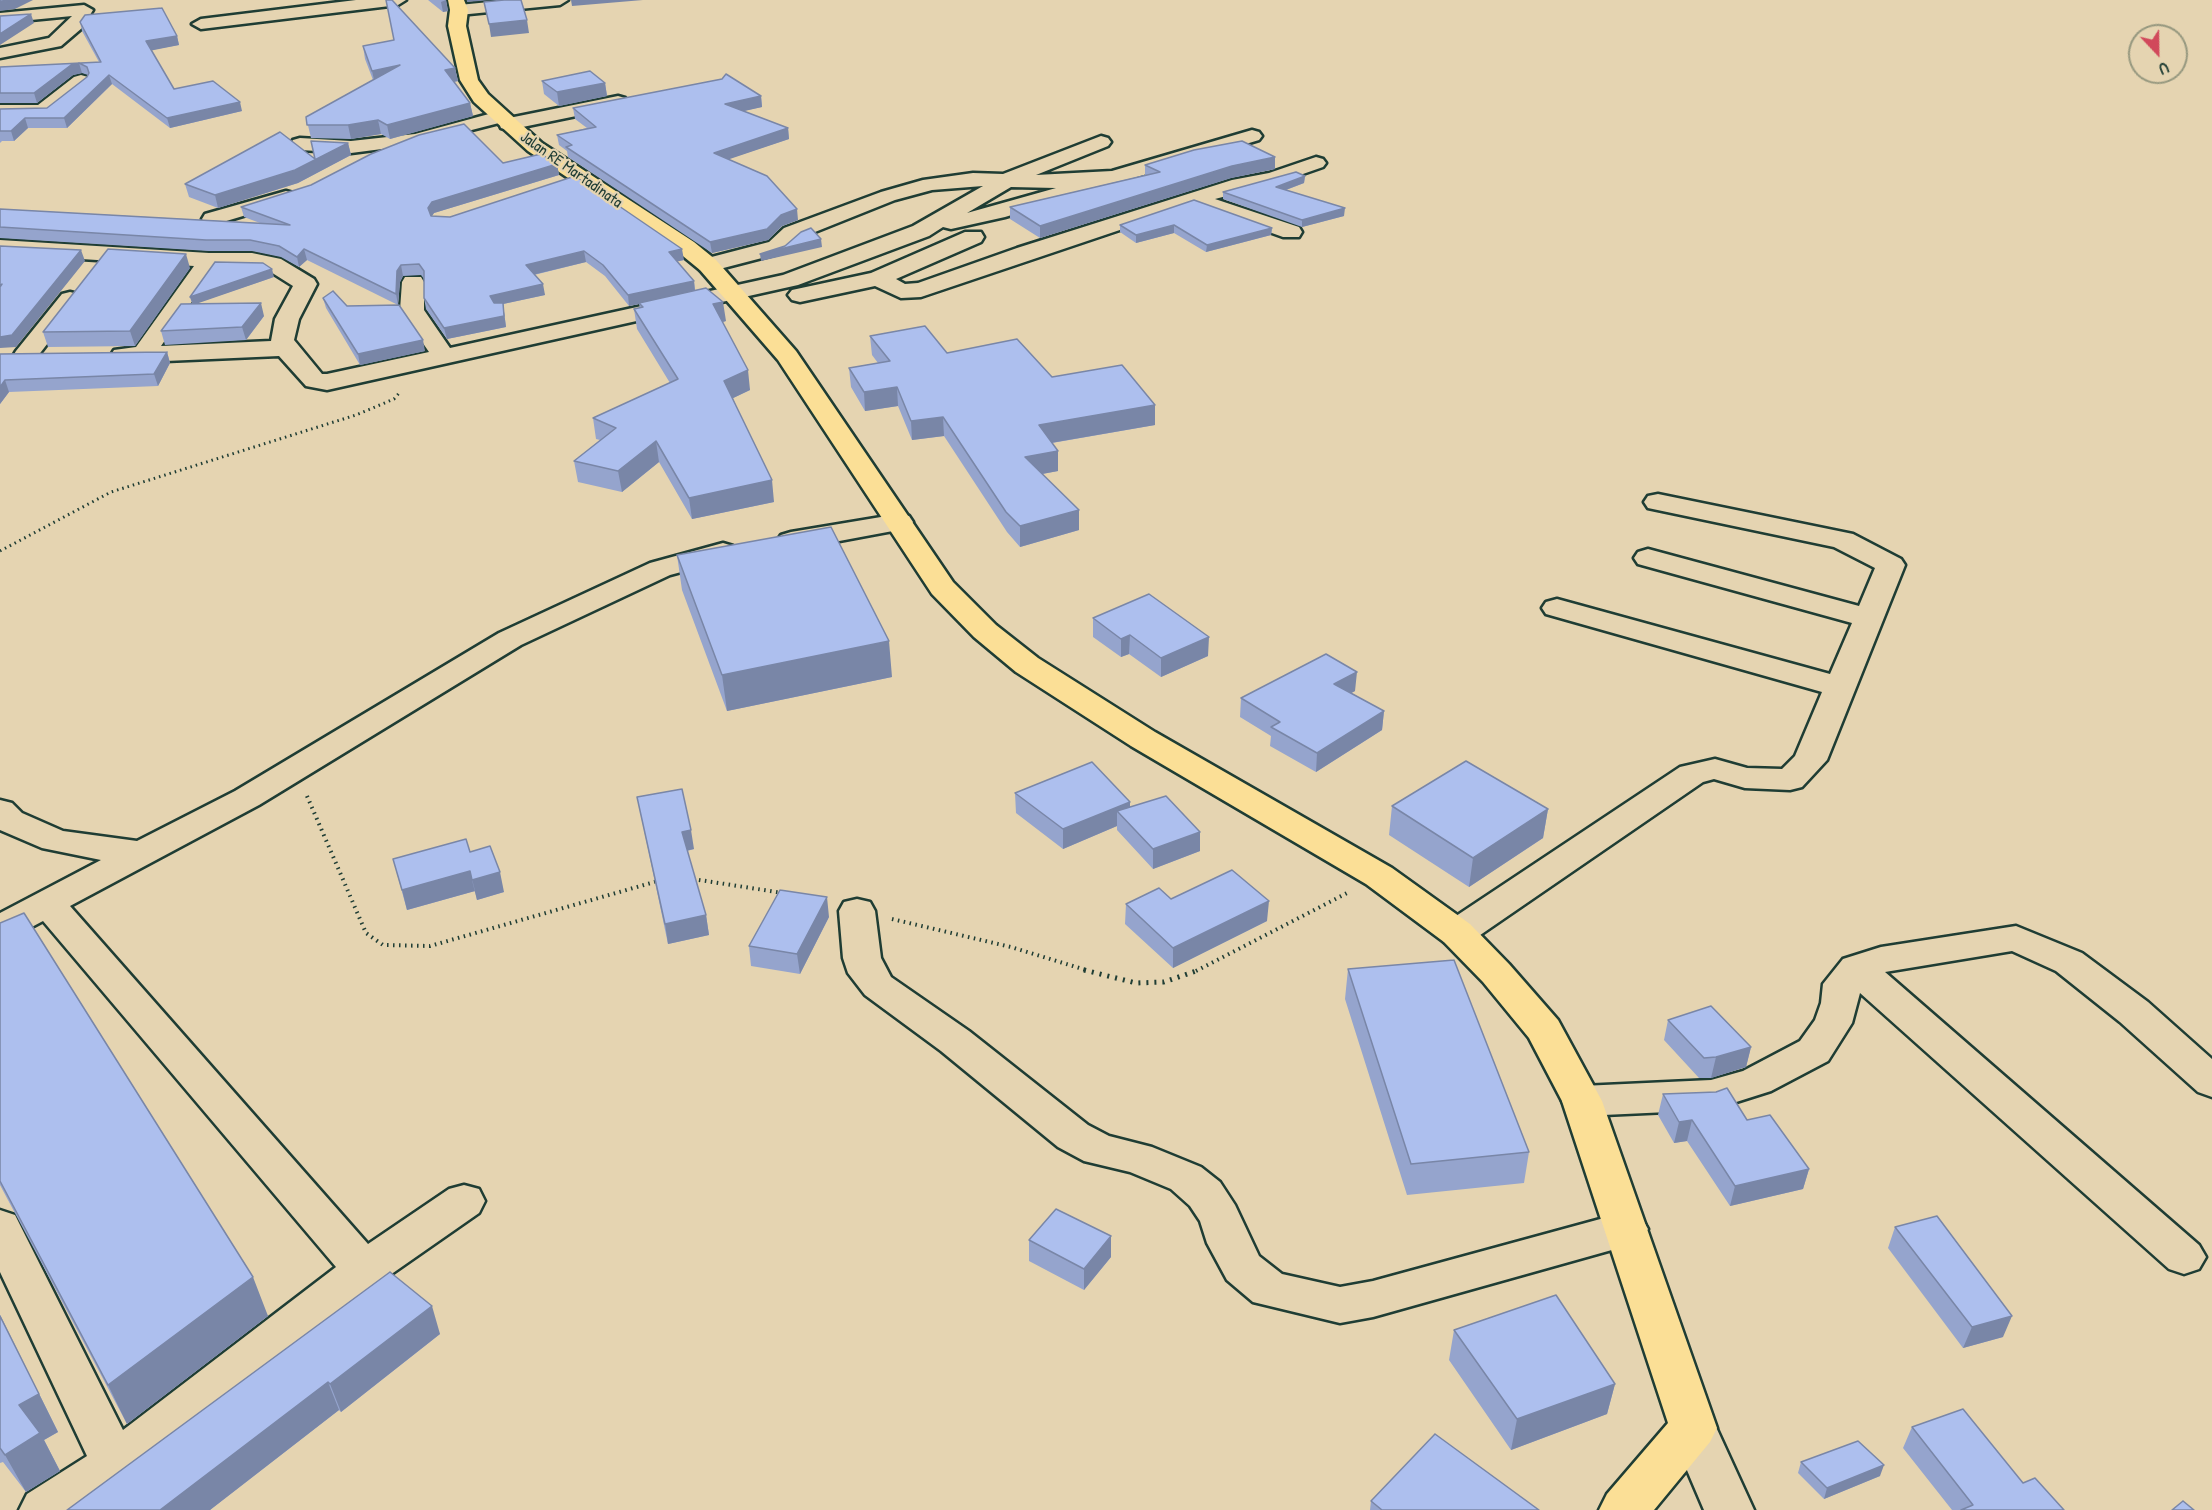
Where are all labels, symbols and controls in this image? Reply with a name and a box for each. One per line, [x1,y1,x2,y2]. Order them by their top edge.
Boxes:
north arrow [2128,24,2188,84]
text: U [2156,57,2172,81]
street label: Jalan RE Martadinata [516,128,626,212]

